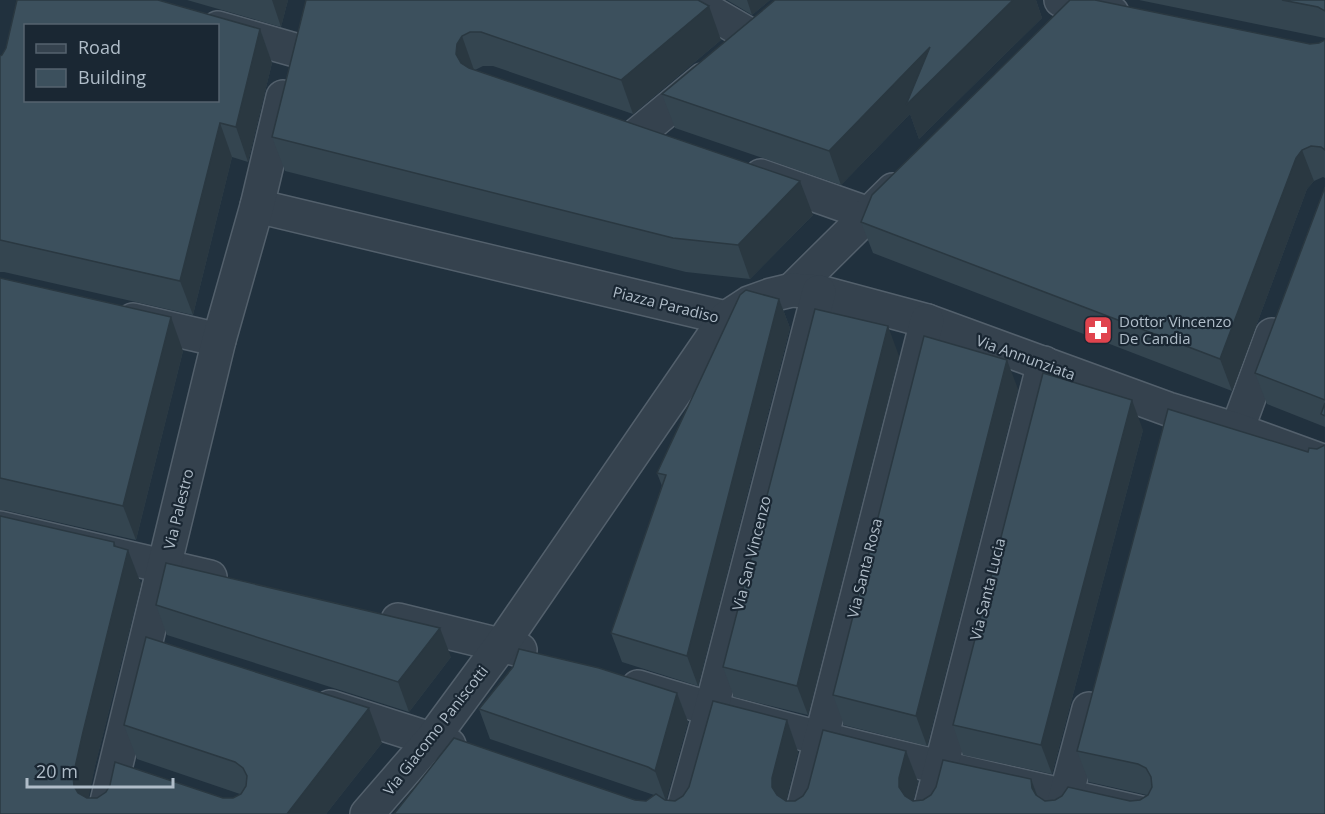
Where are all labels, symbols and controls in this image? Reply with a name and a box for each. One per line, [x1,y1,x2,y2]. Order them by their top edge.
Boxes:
legend [24,24,219,102]
text: Road [78,35,121,59]
text: Building [78,65,146,89]
street label: Piazza Paradiso [611,281,721,327]
place label: Dottor Vincenzo De Candia [1119,311,1231,348]
pharmacy icon: Dottor Vincenzo De Candia [1082,314,1114,346]
street label: Via Annunziata [974,330,1078,384]
street label: Via Palestro [158,467,198,551]
street label: Via San Vincenzo [727,494,775,612]
street label: Via Santa Rosa [842,516,886,620]
street label: Via Santa Lucia [965,536,1009,642]
street label: Via Giacomo Paniscotti [378,661,492,799]
scale bar [27,751,172,789]
text: 20 m [36,759,78,783]

